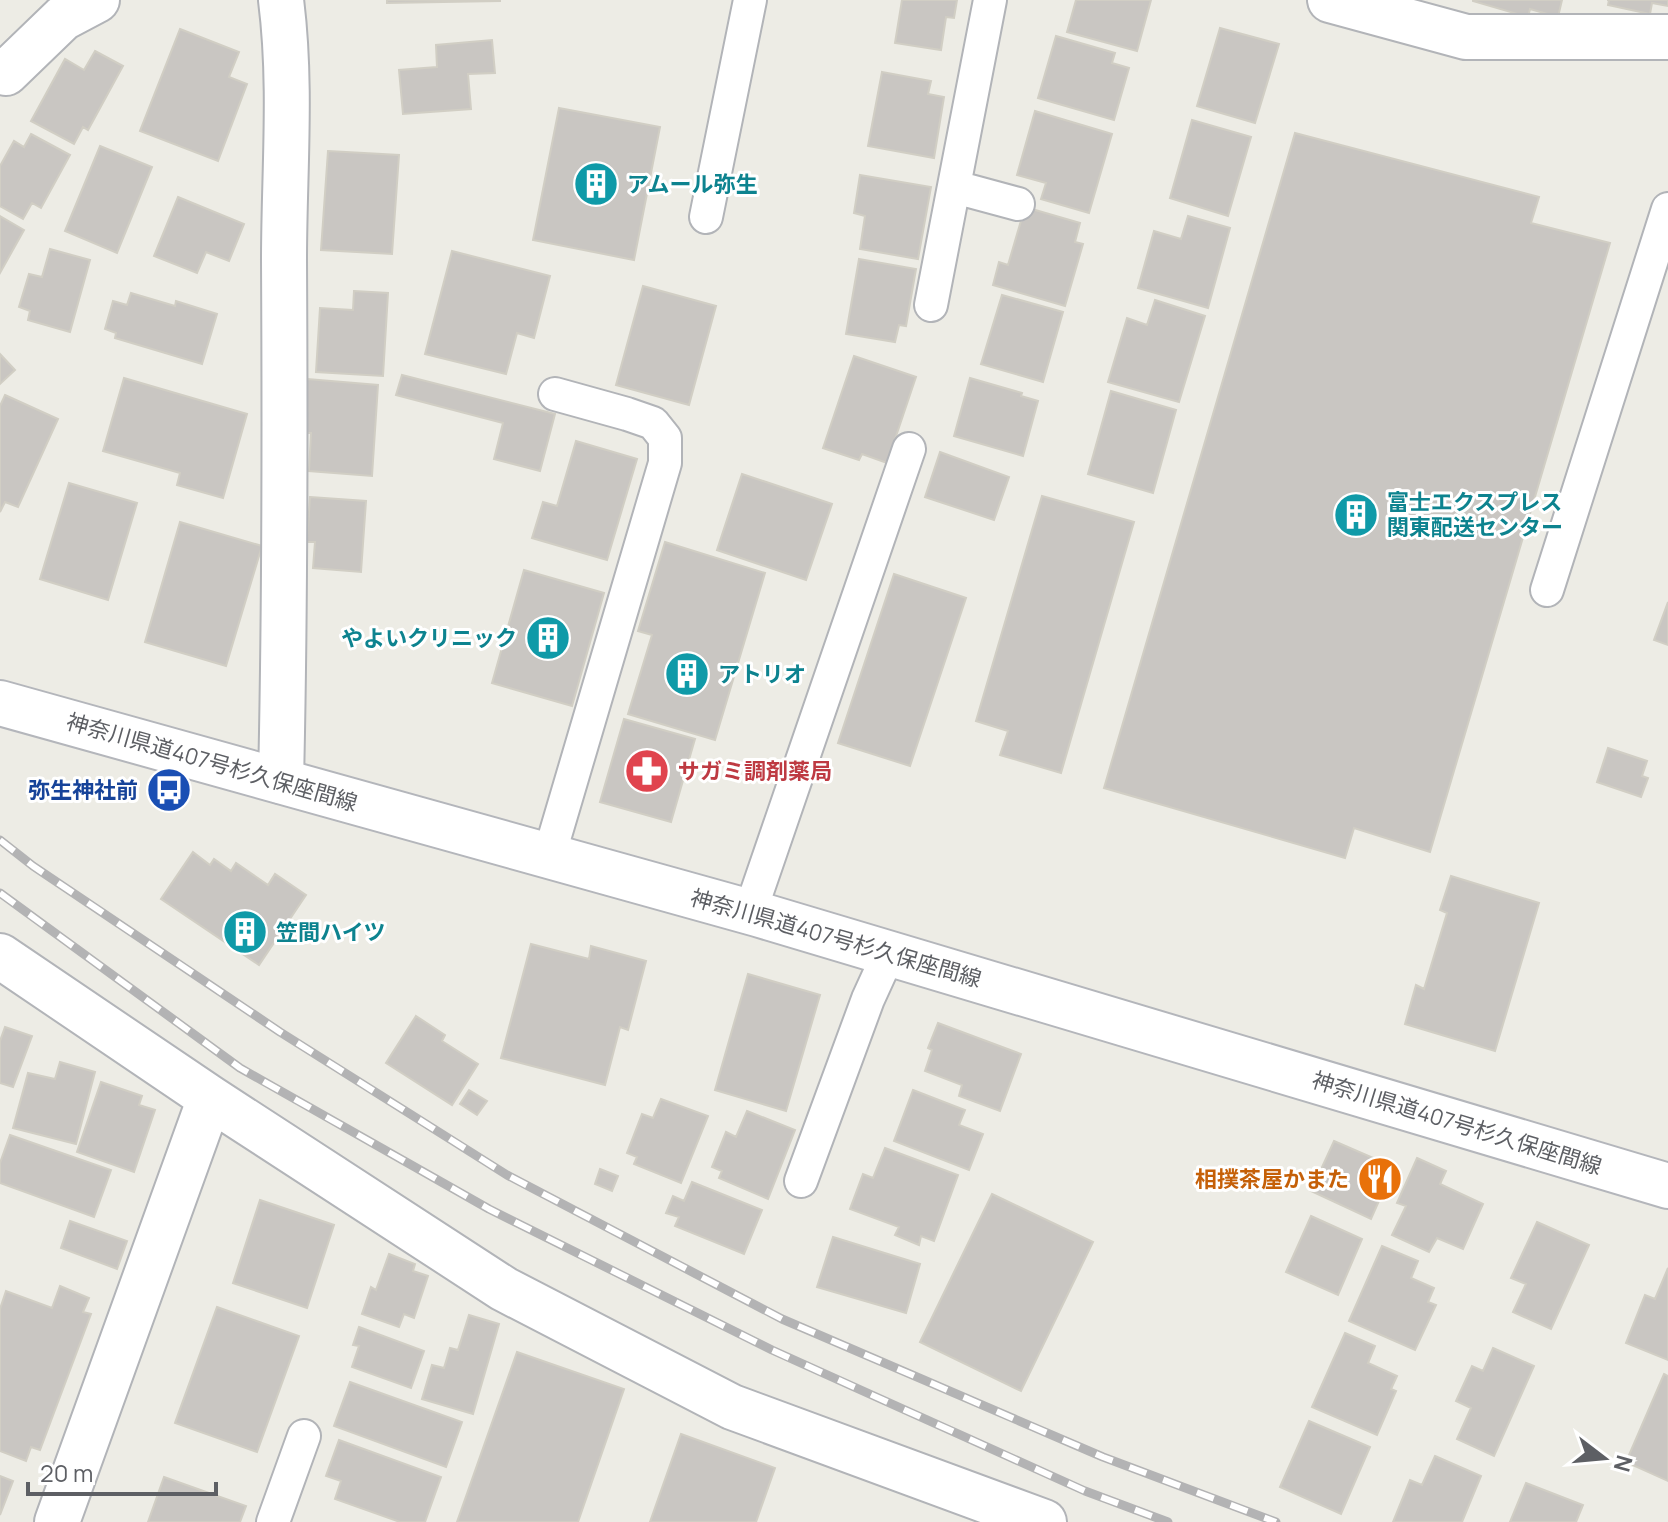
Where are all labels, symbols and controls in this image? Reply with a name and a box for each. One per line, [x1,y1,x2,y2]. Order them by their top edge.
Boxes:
building icon: アムール弥生 [572,160,620,208]
place label: アムール弥生 [627,169,757,199]
place label: 富士エクスプレス 関東配送センター [1387,487,1563,542]
building icon: 富士エクスプレス 関東配送センター [1332,491,1380,539]
building icon: やよいクリニック [524,614,572,662]
place label: やよいクリニック [341,623,517,653]
building icon: アトリオ [663,650,711,698]
place label: アトリオ [718,659,806,689]
street label: 神奈川県道407号杉久保座間線 [63,706,361,818]
pharmacy icon: サガミ調剤薬局 [623,747,671,795]
place label: サガミ調剤薬局 [678,756,832,786]
bus stop icon: 弥生神社前 [145,766,193,814]
place label: 弥生神社前 [28,775,138,805]
street label: 神奈川県道407号杉久保座間線 [687,882,985,994]
building icon: 笠間ハイツ [221,908,269,956]
place label: 笠間ハイツ [276,917,386,947]
street label: 神奈川県道407号杉久保座間線 [1308,1065,1606,1181]
restaurant icon: 相撲茶屋かまた [1356,1155,1404,1203]
place label: 相撲茶屋かまた [1195,1164,1349,1194]
north arrow [1564,1418,1644,1498]
scale bar [28,1446,216,1496]
text: N [1607,1452,1640,1475]
text: 20 m [40,1456,93,1489]

